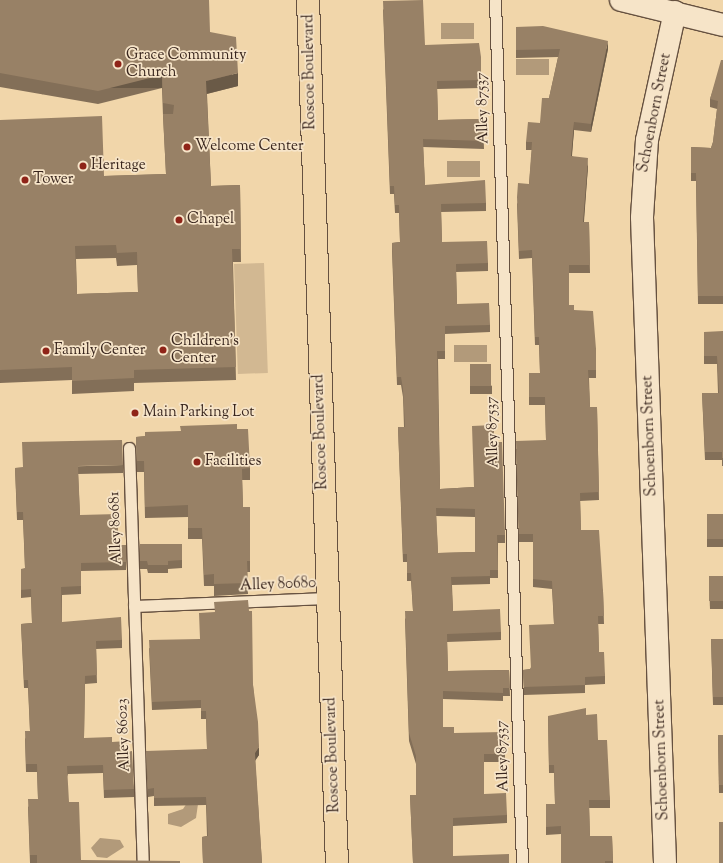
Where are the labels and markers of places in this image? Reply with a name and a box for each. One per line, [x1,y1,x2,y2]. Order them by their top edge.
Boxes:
place label: Grace Community Church [126,46,246,81]
marker: Grace Community Church [113,59,123,69]
place label: Welcome Center [195,138,304,156]
marker: Welcome Center [182,142,192,152]
place label: Heritage [91,157,146,175]
marker: Heritage [78,161,88,171]
place label: Tower [33,171,73,189]
marker: Tower [20,175,30,185]
place label: Chapel [187,211,234,229]
marker: Chapel [174,215,184,225]
place label: Children's Center [171,332,239,367]
place label: Family Center [54,342,145,360]
marker: Children's Center [158,345,168,355]
marker: Family Center [41,346,51,356]
place label: Main Parking Lot [143,404,254,422]
marker: Main Parking Lot [130,408,140,418]
place label: Facilities [205,453,261,471]
marker: Facilities [192,457,202,467]

